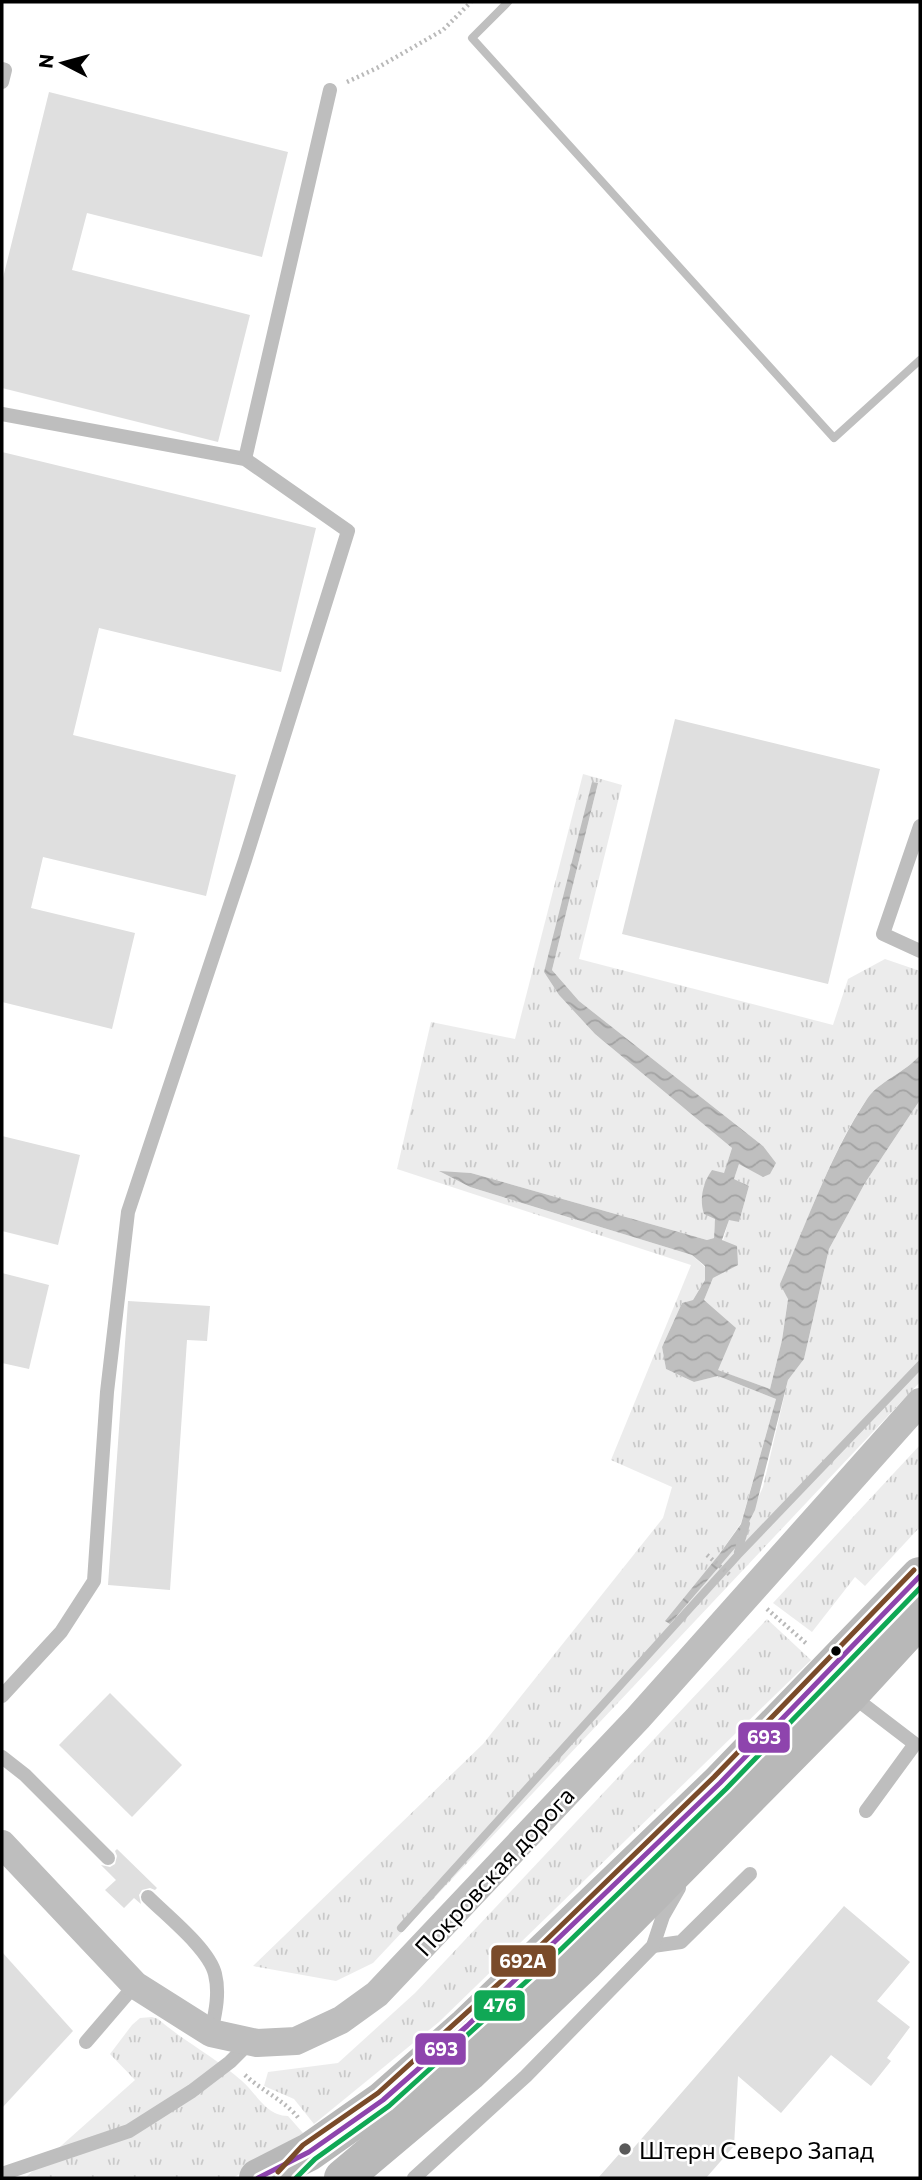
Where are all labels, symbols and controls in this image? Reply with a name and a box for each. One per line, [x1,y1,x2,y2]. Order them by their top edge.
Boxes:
north arrow [28,28,98,98]
text: N [33,53,58,69]
unlabelled marker [829,1644,843,1658]
line badge: 693 [737,1721,791,1754]
text: 693 [747,1725,781,1748]
street label: Покровская дорога [408,1781,580,1961]
line badge: 692А [490,1944,557,1978]
text: 692А [499,1949,547,1972]
line badge: 476 [473,1989,526,2022]
text: 476 [483,1993,517,2016]
line badge: 693 [414,2032,467,2066]
text: 693 [424,2037,458,2060]
place label: Штерн Северо Запад [639,2135,874,2164]
marker: Штерн Северо Запад [617,2141,633,2157]

